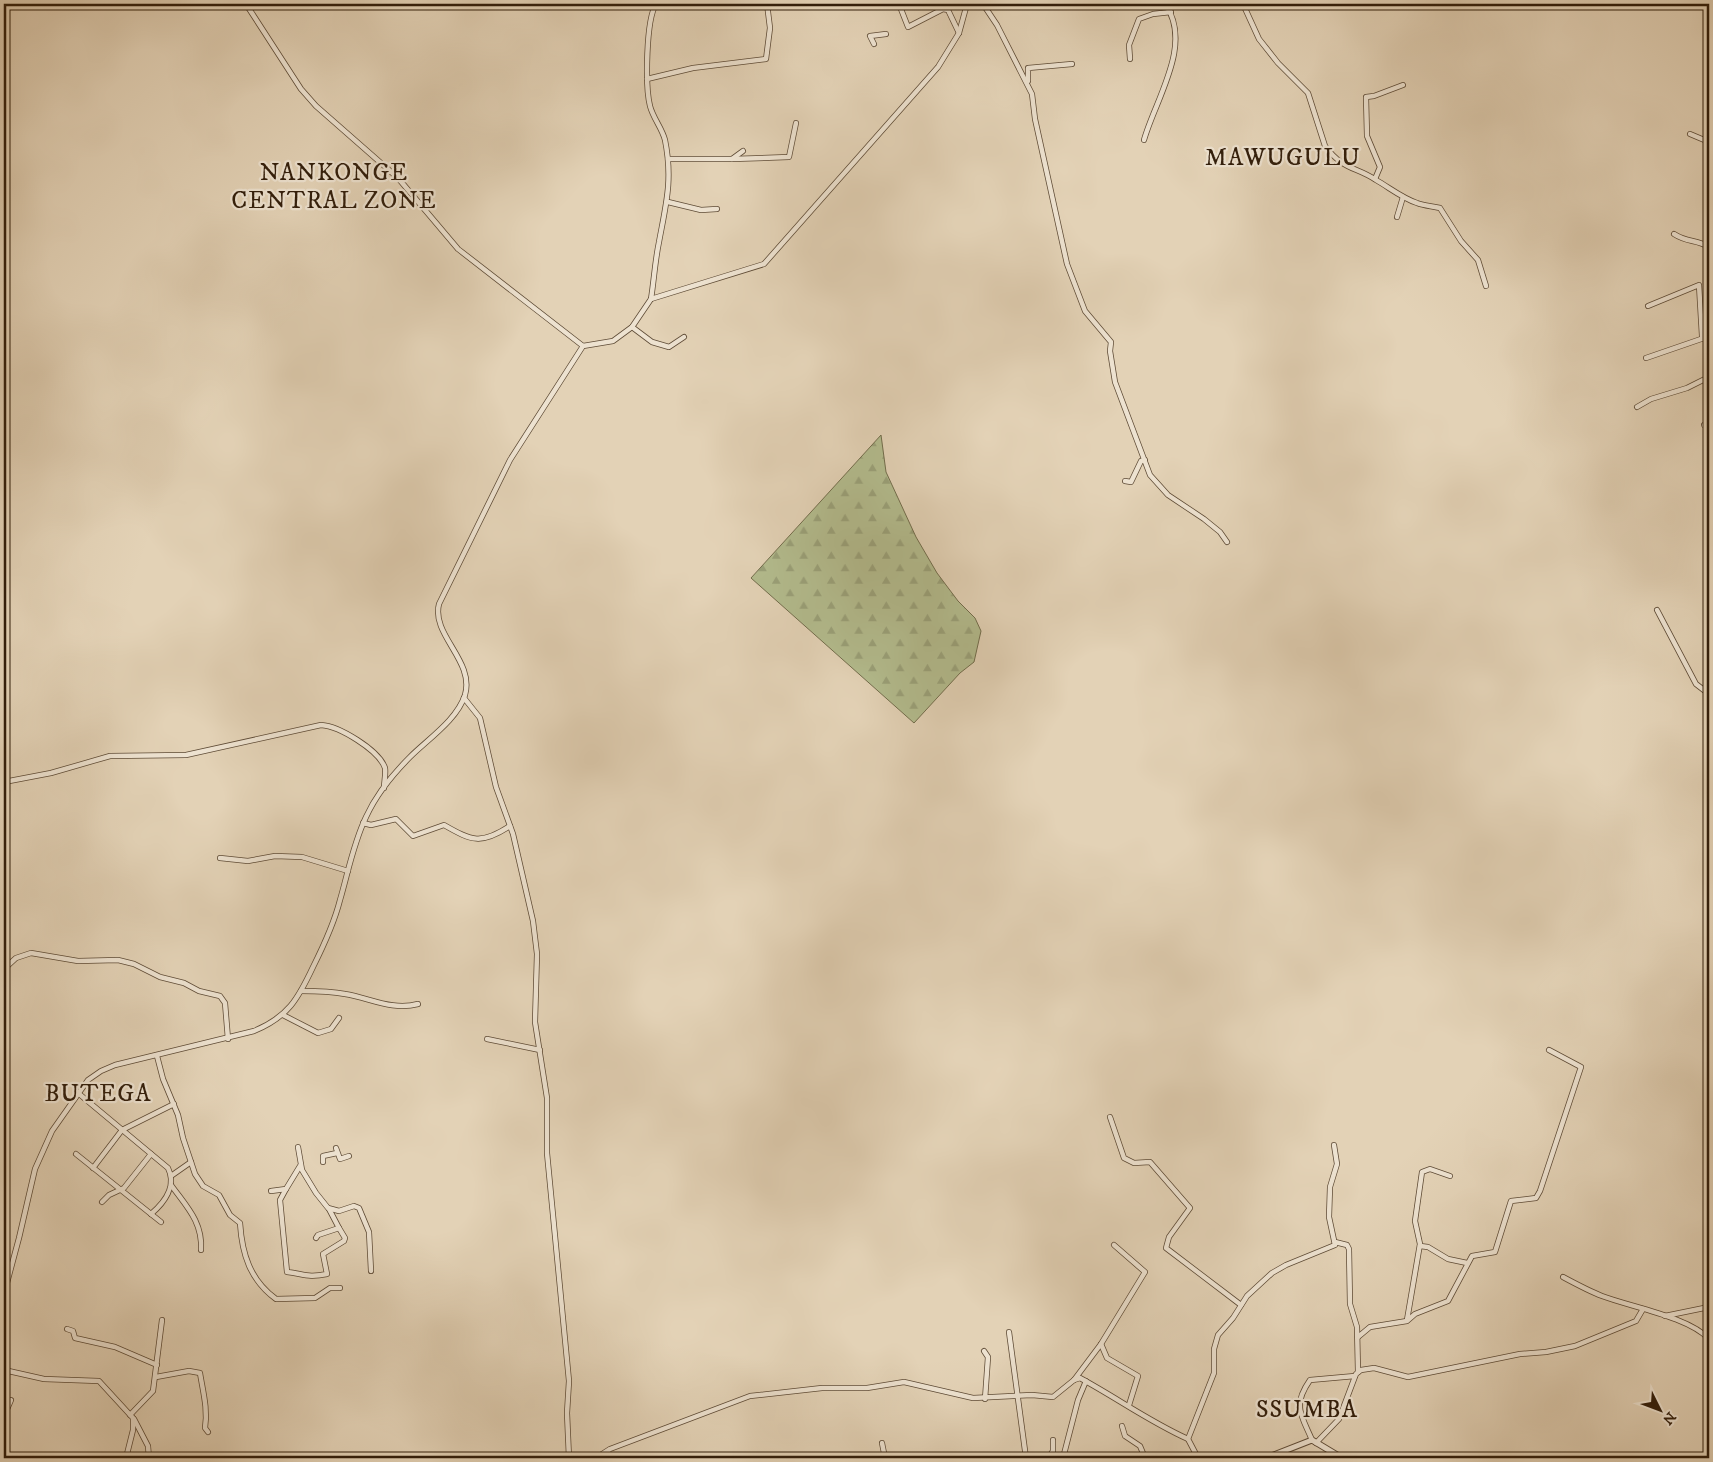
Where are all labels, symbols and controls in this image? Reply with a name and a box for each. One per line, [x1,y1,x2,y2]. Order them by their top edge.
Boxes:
district label: MAWUGULU [1205,143,1361,173]
district label: NANKONGE CENTRAL ZONE [231,158,437,216]
district label: BUTEGA [45,1079,151,1109]
north arrow [1636,1384,1686,1434]
district label: SSUMBA [1256,1395,1358,1425]
text: N [1658,1408,1679,1429]

